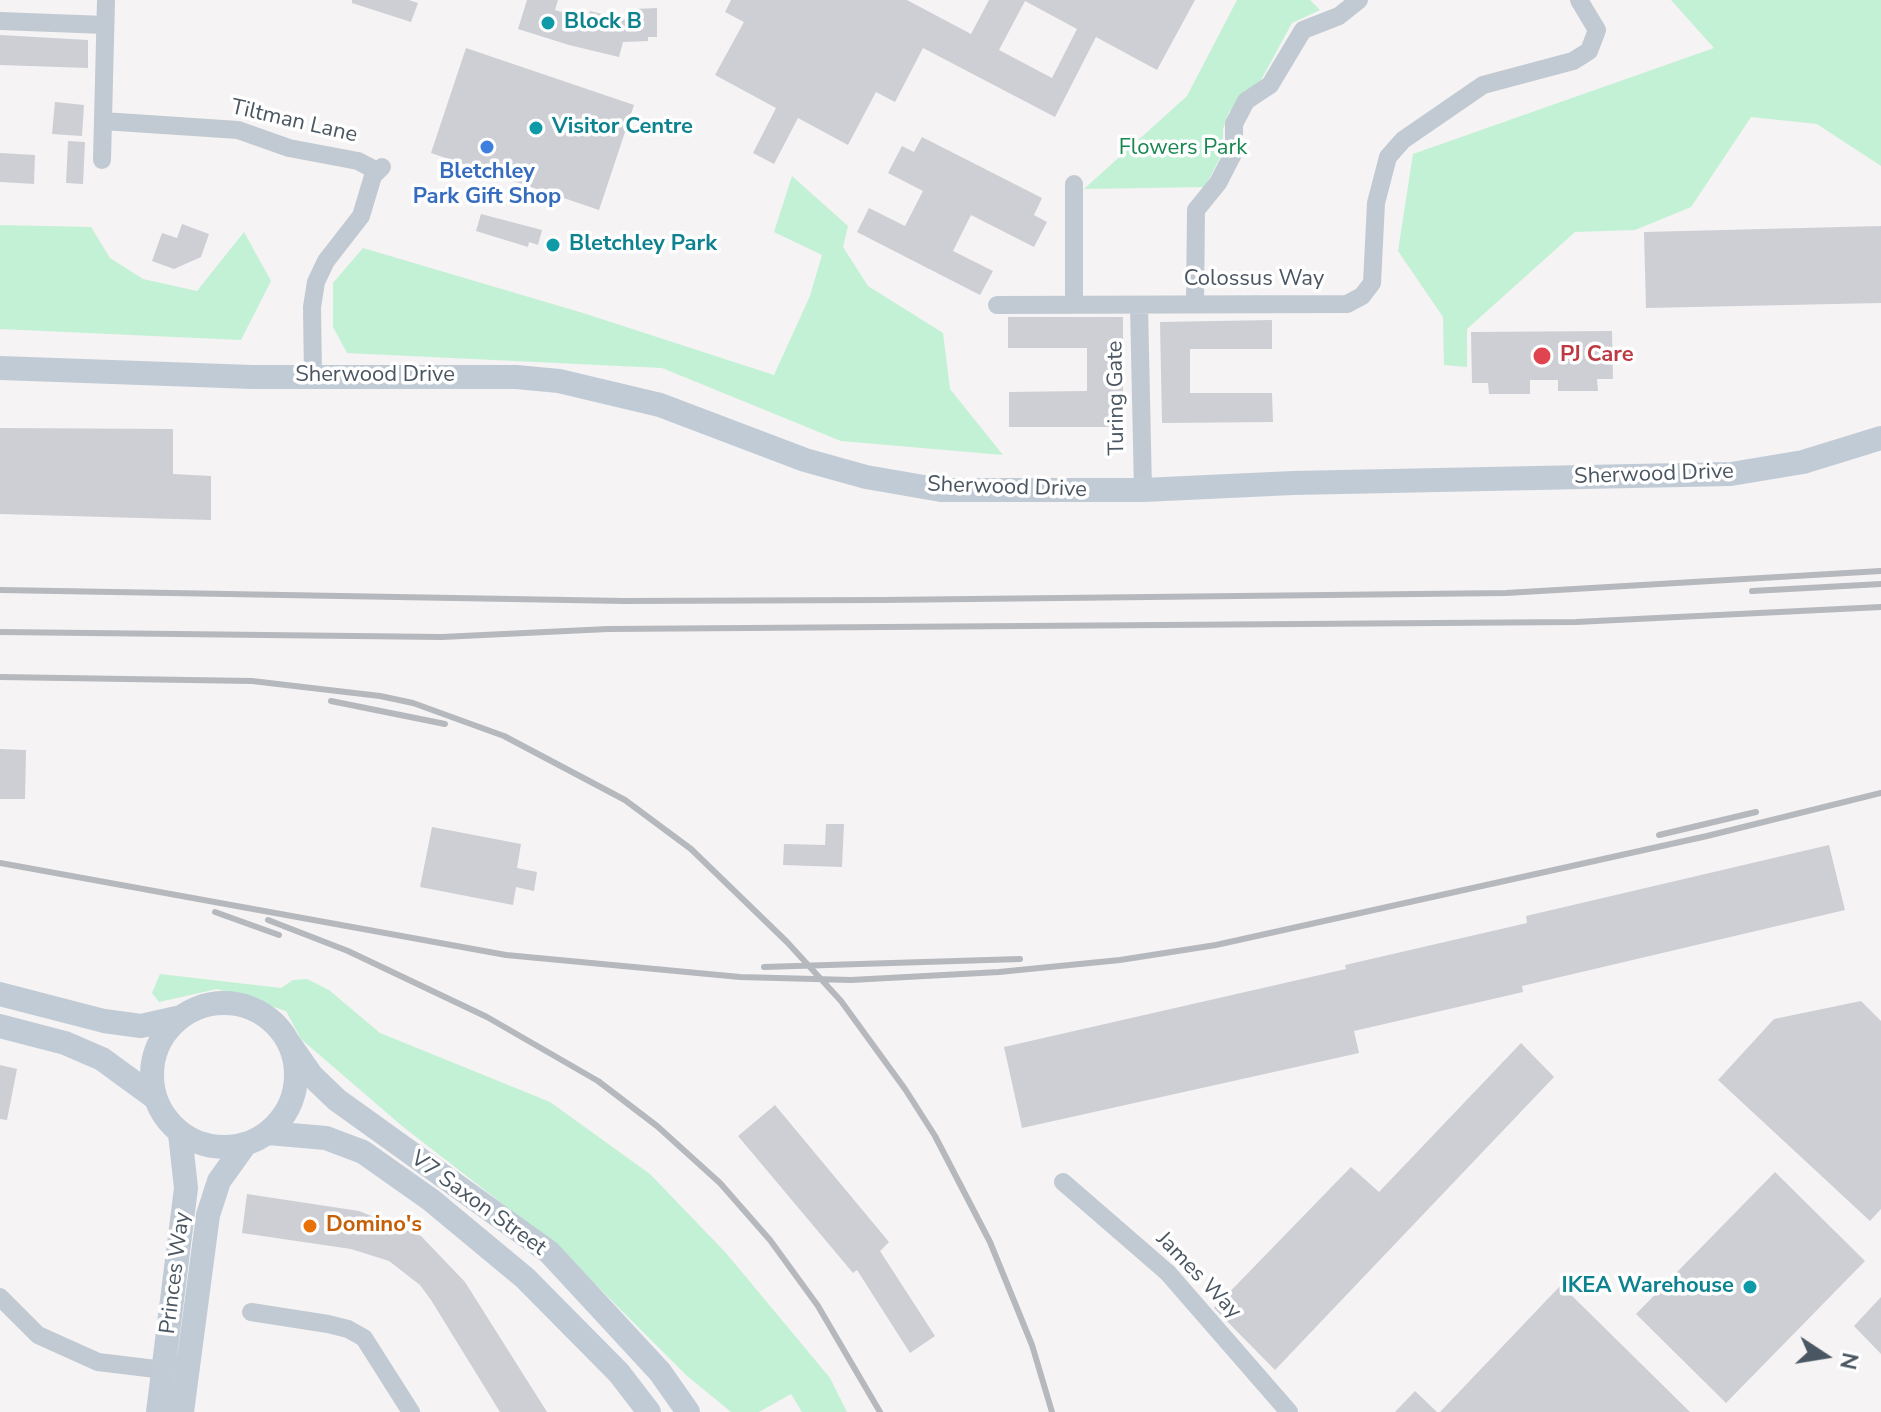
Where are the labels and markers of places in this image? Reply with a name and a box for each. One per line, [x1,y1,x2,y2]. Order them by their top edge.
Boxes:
place label: Block B [564,10,642,36]
marker: Block B [539,14,557,32]
place label: Visitor Centre [552,115,693,141]
marker: Visitor Centre [527,119,545,137]
marker: Bletchley Park Gift Shop [478,138,496,156]
place label: Bletchley Park Gift Shop [413,160,561,212]
place label: Bletchley Park [569,232,717,258]
marker: Bletchley Park [544,236,562,254]
place label: PJ Care [1560,343,1634,369]
marker: PJ Care [1531,345,1553,367]
place label: Domino's [326,1213,422,1239]
marker: Domino's [301,1217,319,1235]
place label: IKEA Warehouse [1562,1274,1734,1300]
marker: IKEA Warehouse [1741,1278,1759,1296]

